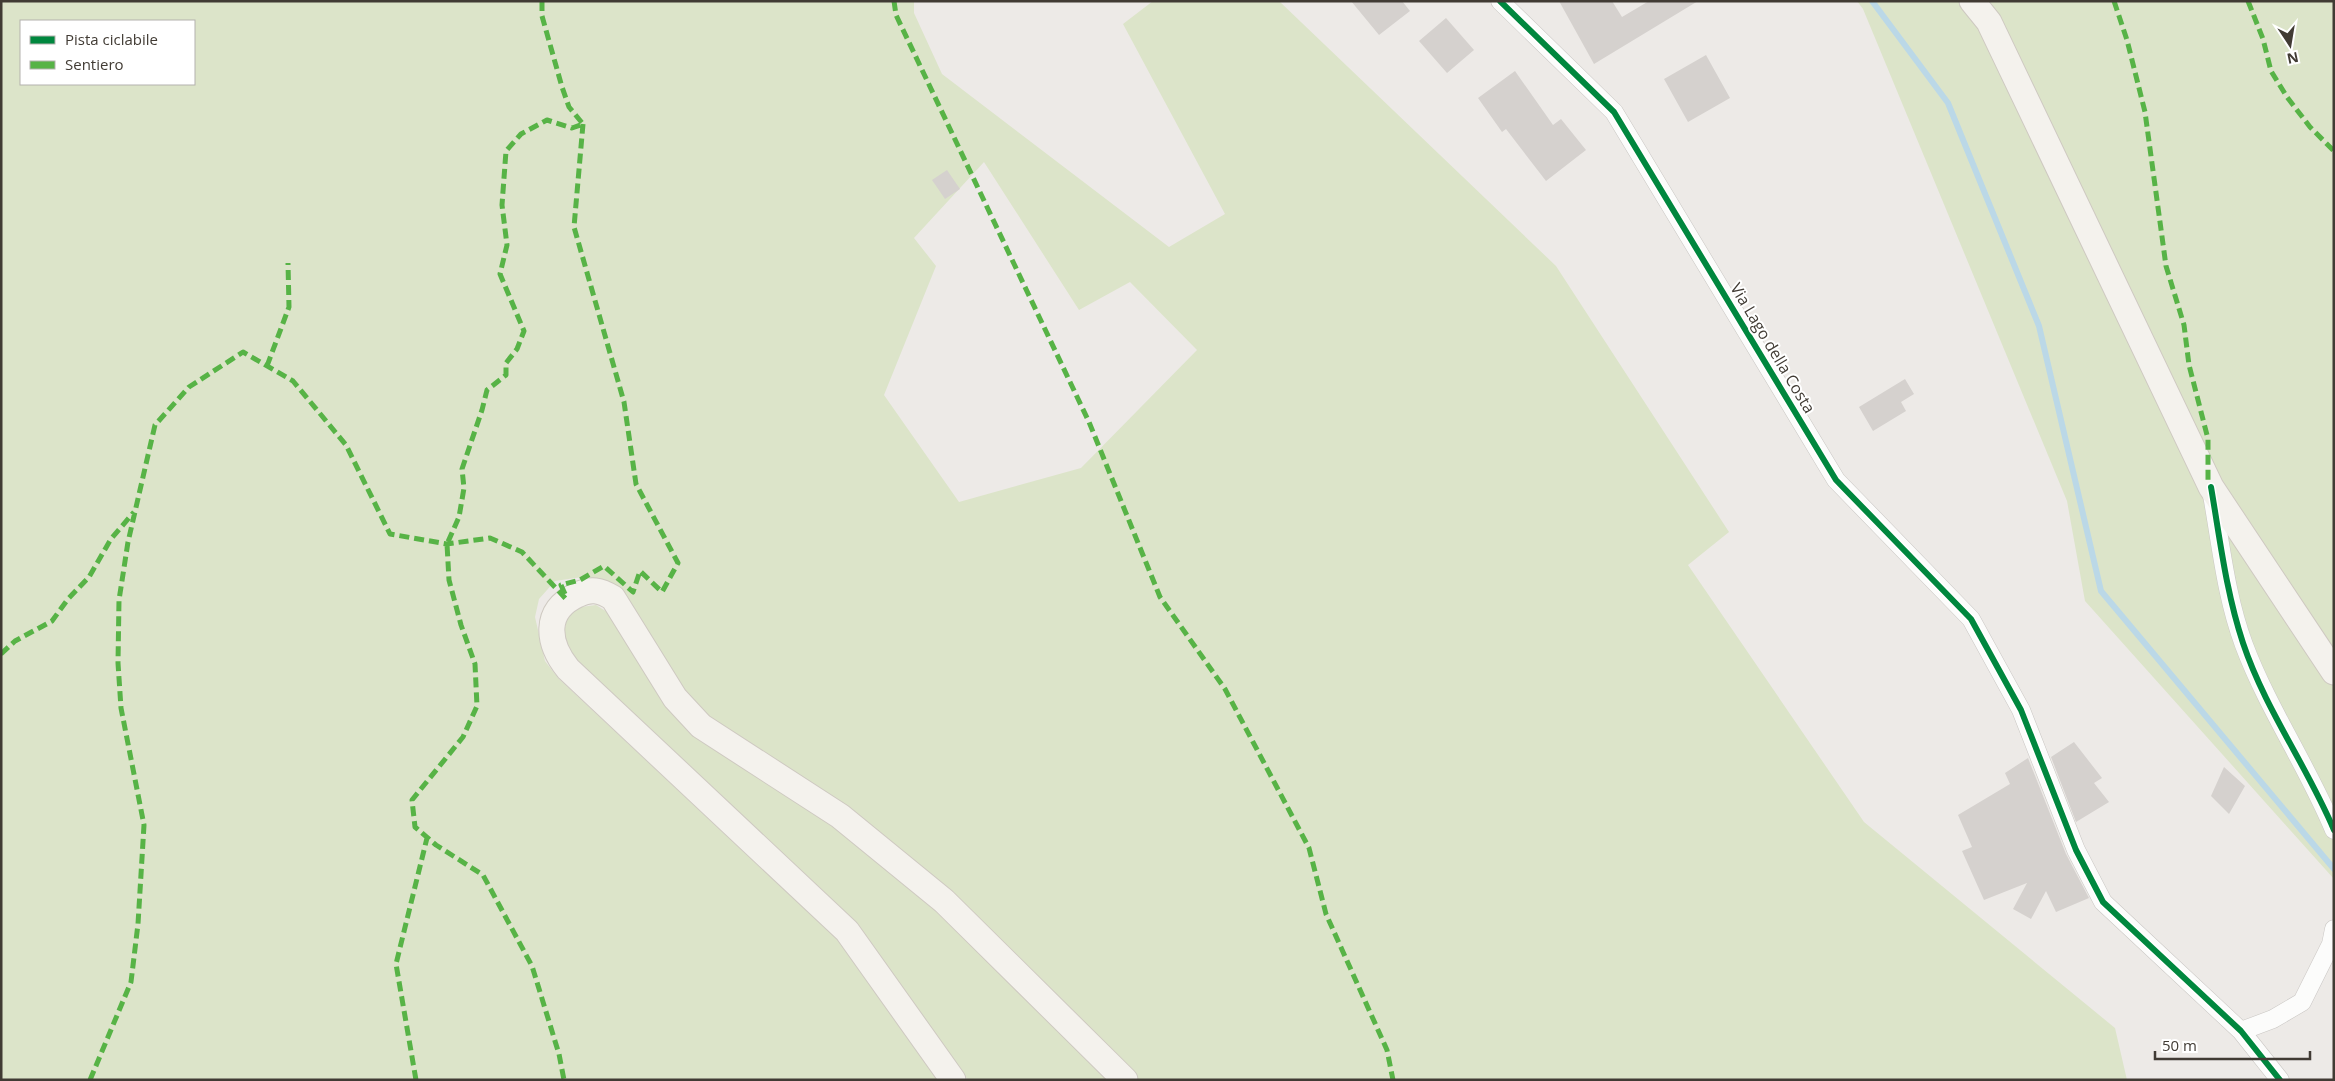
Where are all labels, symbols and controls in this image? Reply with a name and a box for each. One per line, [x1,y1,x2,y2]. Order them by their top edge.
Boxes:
legend [20,20,195,85]
north arrow [2265,20,2315,70]
text: Pista ciclabile [65,29,158,49]
text: N [2285,48,2300,69]
text: Sentiero [65,54,124,74]
street label: Via Lago della Costa [1725,279,1821,417]
scale bar [2155,1028,2310,1060]
text: 50 m [2162,1035,2197,1055]

